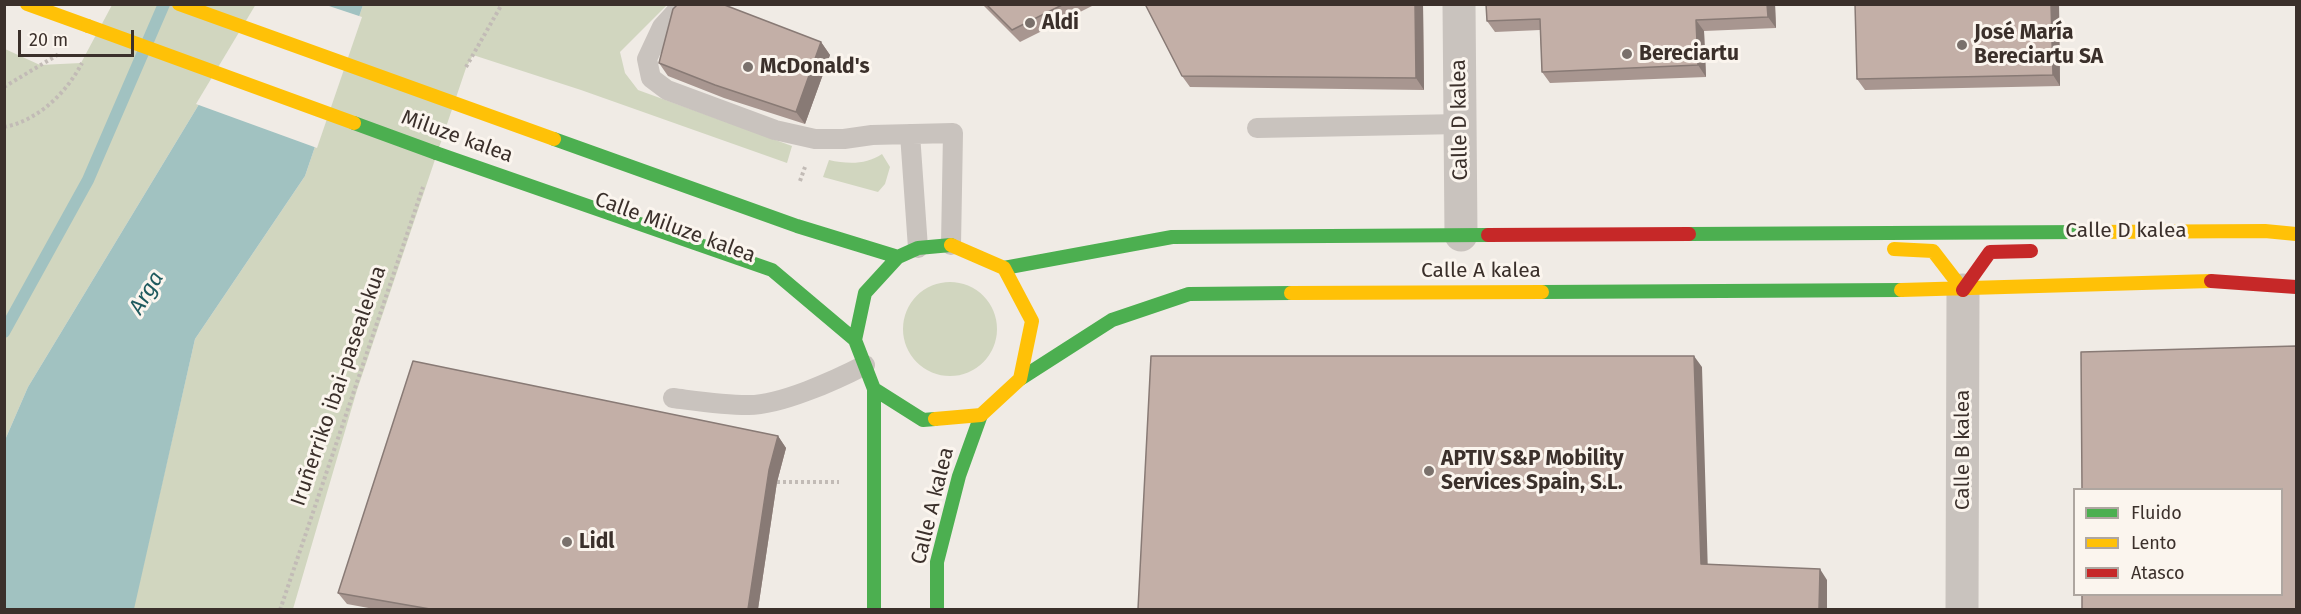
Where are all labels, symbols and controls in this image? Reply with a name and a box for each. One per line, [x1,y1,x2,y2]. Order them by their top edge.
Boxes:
place label: Aldi [1042,10,1079,36]
marker: Aldi [1023,16,1037,30]
scale bar [21,18,136,56]
place label: José María Bereciartu SA [1974,20,2103,70]
text: 20 m [29,29,68,51]
marker: José María Bereciartu SA [1955,38,1969,52]
place label: Bereciartu [1639,41,1739,67]
marker: Bereciartu [1620,47,1634,61]
place label: McDonald's [760,54,870,80]
street label: Calle D kalea [1446,59,1474,181]
marker: McDonald's [741,60,755,74]
street label: Miluze kalea [398,105,516,169]
street label: Calle Miluze kalea [591,187,759,269]
street label: Calle D kalea [2065,218,2187,244]
street label: Calle A kalea [1421,258,1541,284]
street label: Iruñerriko ibai-pasealekua [286,263,392,509]
water label: Arga [124,267,170,319]
street label: Calle B kalea [1950,390,1976,510]
street label: Calle A kalea [906,445,960,567]
place label: APTIV S&P Mobility Services Spain, S.L. [1441,446,1624,496]
marker: APTIV S&P Mobility Services Spain, S.L. [1422,464,1436,478]
legend [2073,488,2283,596]
text: Fluido [2131,502,2182,524]
place label: Lidl [579,529,615,555]
text: Lento [2131,532,2177,554]
marker: Lidl [560,535,574,549]
text: Atasco [2131,562,2184,584]

